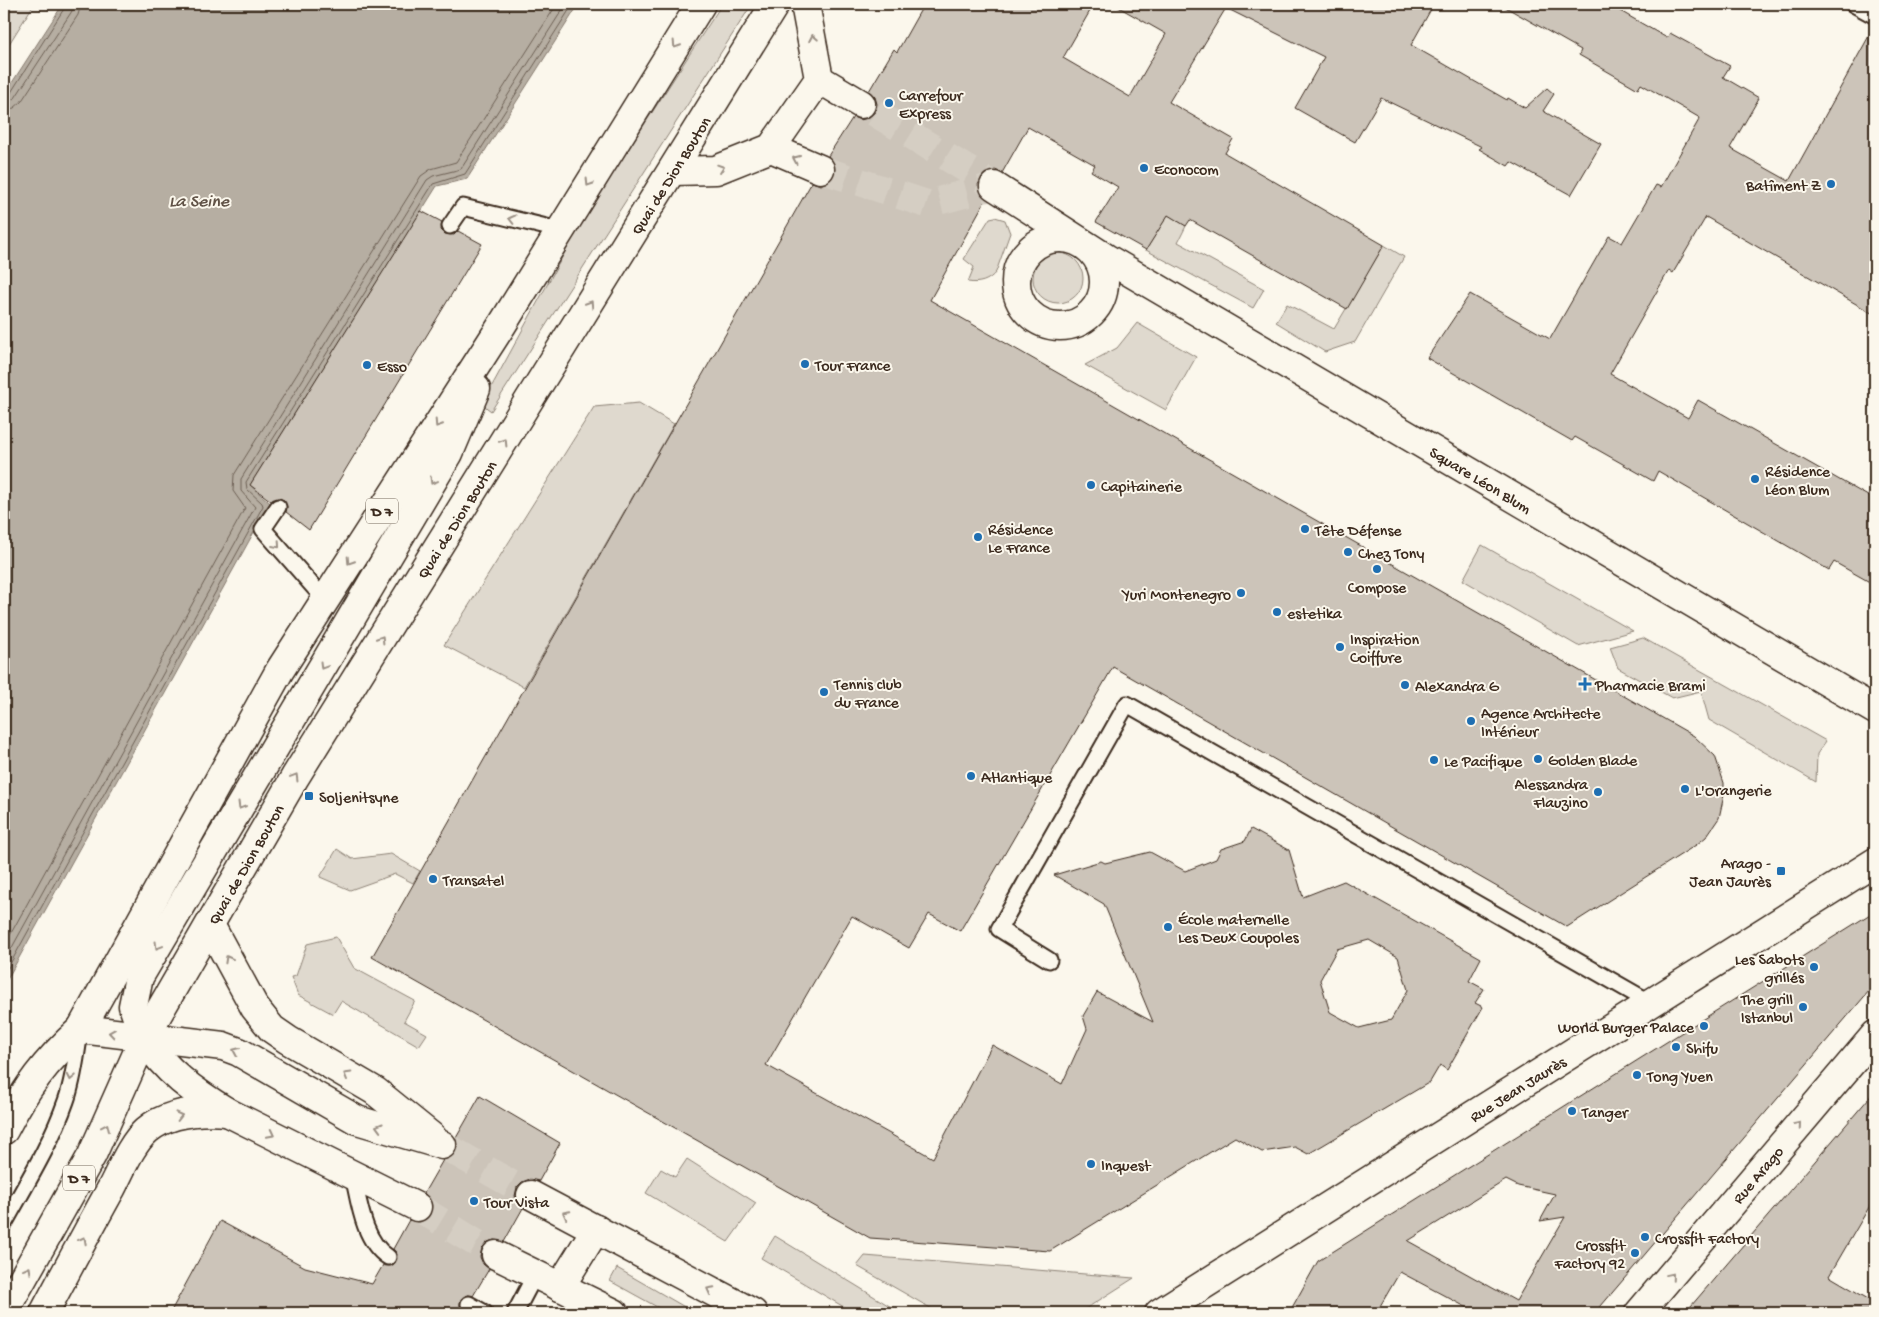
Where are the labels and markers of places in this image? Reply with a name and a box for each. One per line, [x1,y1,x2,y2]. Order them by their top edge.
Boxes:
place label: Carrefour Express [899,88,964,125]
marker: Carrefour Express [883,97,895,109]
marker: Econocom [1138,162,1150,174]
place label: Econocom [1154,162,1219,181]
place label: Batîment Z [1745,178,1822,197]
marker: Batîment Z [1825,178,1837,190]
marker: Tour France [799,358,811,370]
place label: Tour France [814,358,891,377]
marker: Esso [361,359,373,371]
place label: Esso [377,359,407,378]
place label: Résidence Léon Blum [1765,464,1831,501]
marker: Résidence Léon Blum [1749,473,1761,485]
marker: Capitainerie [1085,479,1097,491]
place label: Capitainerie [1101,479,1183,498]
place label: Résidence Le France [988,522,1054,559]
marker: Tête Défense [1299,523,1311,535]
place label: Tête Défense [1314,523,1402,542]
marker: Résidence Le France [972,531,984,543]
marker: Chez Tony [1342,546,1354,558]
place label: Chez Tony [1358,546,1424,565]
marker: Compose [1371,563,1383,575]
place label: Compose [1348,580,1407,599]
place label: Yuri Montenegro [1120,587,1231,606]
marker: Yuri Montenegro [1235,587,1247,599]
marker: estetika [1271,606,1283,618]
place label: estetika [1287,606,1343,625]
place label: Inspiration Coiffure [1350,632,1420,669]
marker: Inspiration Coiffure [1334,641,1346,653]
place label: Tennis club du France [833,677,902,714]
marker: Pharmacie Brami [1579,678,1591,690]
place label: Pharmacie Brami [1594,678,1706,697]
marker: Alexandra G [1399,679,1411,691]
place label: Alexandra G [1415,679,1500,698]
marker: Tennis club du France [818,686,830,698]
place label: Agence Architecte Intérieur [1481,706,1601,743]
marker: Agence Architecte Intérieur [1465,715,1477,727]
marker: Golden Blade [1532,753,1544,765]
place label: Golden Blade [1548,753,1638,772]
marker: Le Pacifique [1428,754,1440,766]
place label: Le Pacifique [1444,754,1523,773]
marker: Atlantique [965,770,977,782]
place label: Atlantique [981,770,1053,789]
place label: Alessandra Flauzino [1515,777,1589,814]
marker: L'Orangerie [1679,783,1691,795]
place label: L'Orangerie [1695,783,1772,802]
marker: Alessandra Flauzino [1592,786,1604,798]
marker: Soljenitsyne [303,790,315,802]
place label: Soljenitsyne [319,790,399,809]
place label: Arago - Jean Jaurès [1689,856,1772,893]
marker: Arago - Jean Jaurès [1775,865,1787,877]
marker: Transatel [427,873,439,885]
place label: Transatel [442,873,504,892]
place label: École maternelle Les Deux Coupoles [1178,912,1300,949]
marker: École maternelle Les Deux Coupoles [1162,921,1174,933]
place label: Les Sabots grillés [1735,952,1805,989]
marker: Les Sabots grillés [1808,961,1820,973]
place label: The grill Istanbul [1740,992,1793,1029]
marker: The grill Istanbul [1797,1001,1809,1013]
place label: World Burger Palace [1558,1020,1695,1039]
marker: World Burger Palace [1698,1020,1710,1032]
marker: Shifu [1670,1041,1682,1053]
place label: Shifu [1686,1041,1718,1060]
marker: Tong Yuen [1631,1069,1643,1081]
place label: Tong Yuen [1646,1069,1713,1088]
marker: Tanger [1566,1105,1578,1117]
place label: Tanger [1581,1105,1629,1124]
marker: Inquest [1085,1158,1097,1170]
place label: Inquest [1101,1158,1152,1177]
marker: Tour Vista [468,1195,480,1207]
place label: Tour Vista [483,1195,550,1214]
marker: Crossfit Factory [1639,1231,1651,1243]
place label: Crossfit Factory [1655,1231,1759,1250]
place label: Crossfit Factory 92 [1553,1238,1626,1275]
marker: Crossfit Factory 92 [1629,1247,1641,1259]

